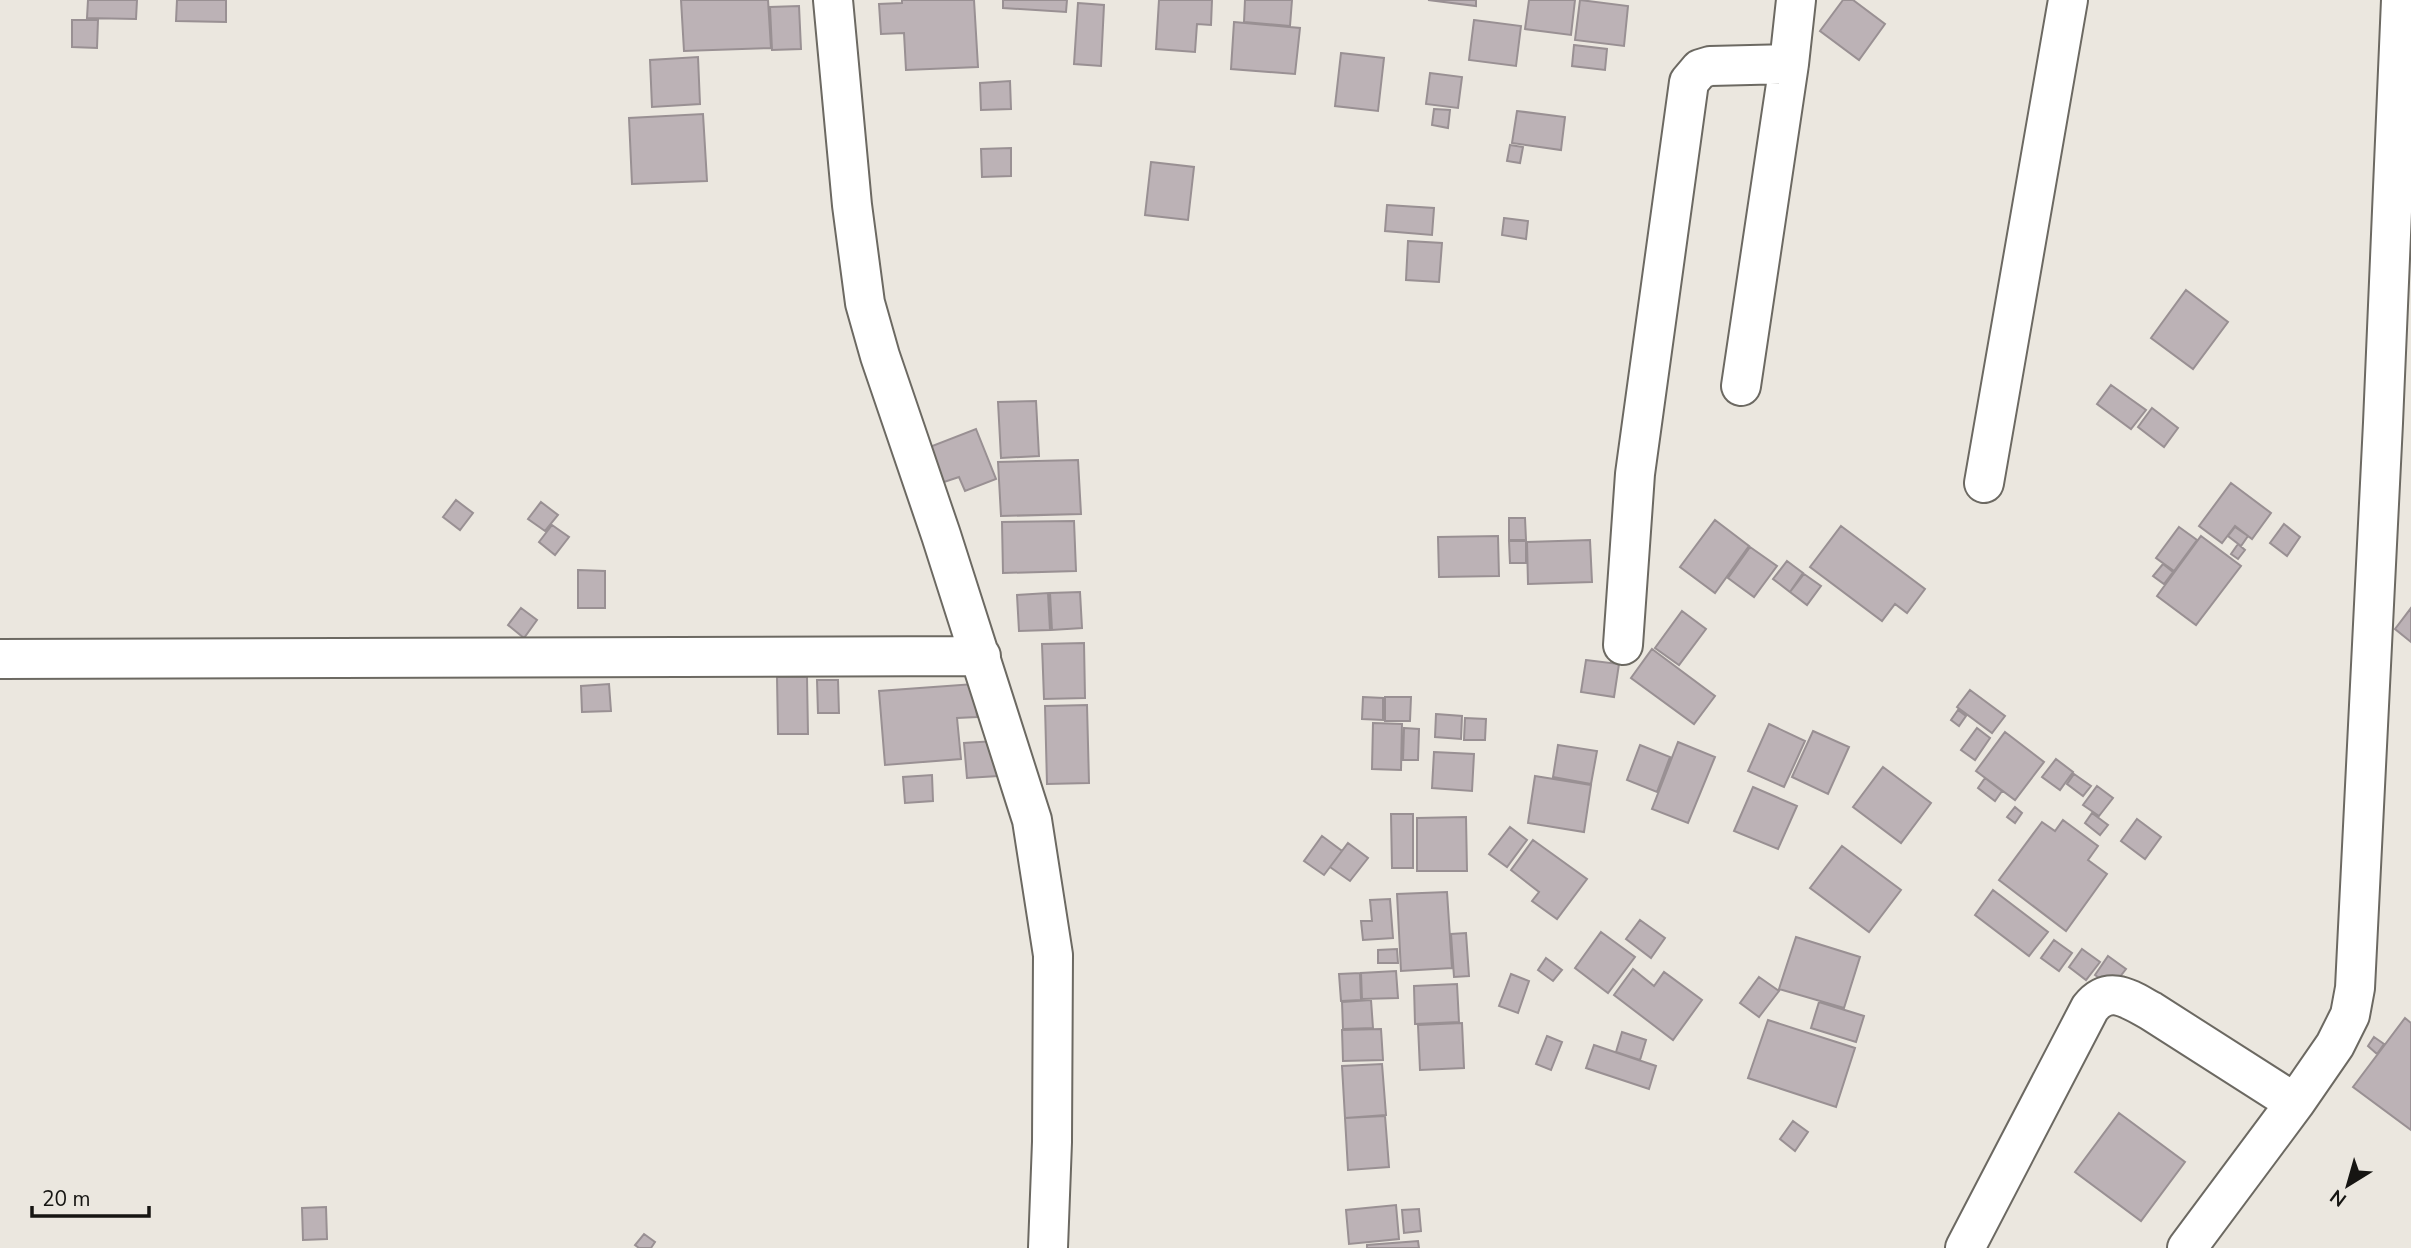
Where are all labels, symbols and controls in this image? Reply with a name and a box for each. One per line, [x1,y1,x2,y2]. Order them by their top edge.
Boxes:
north arrow [2313,1150,2383,1220]
scale bar [32,1174,149,1218]
text: N [2325,1183,2352,1212]
text: 20 m [42,1185,91,1213]

